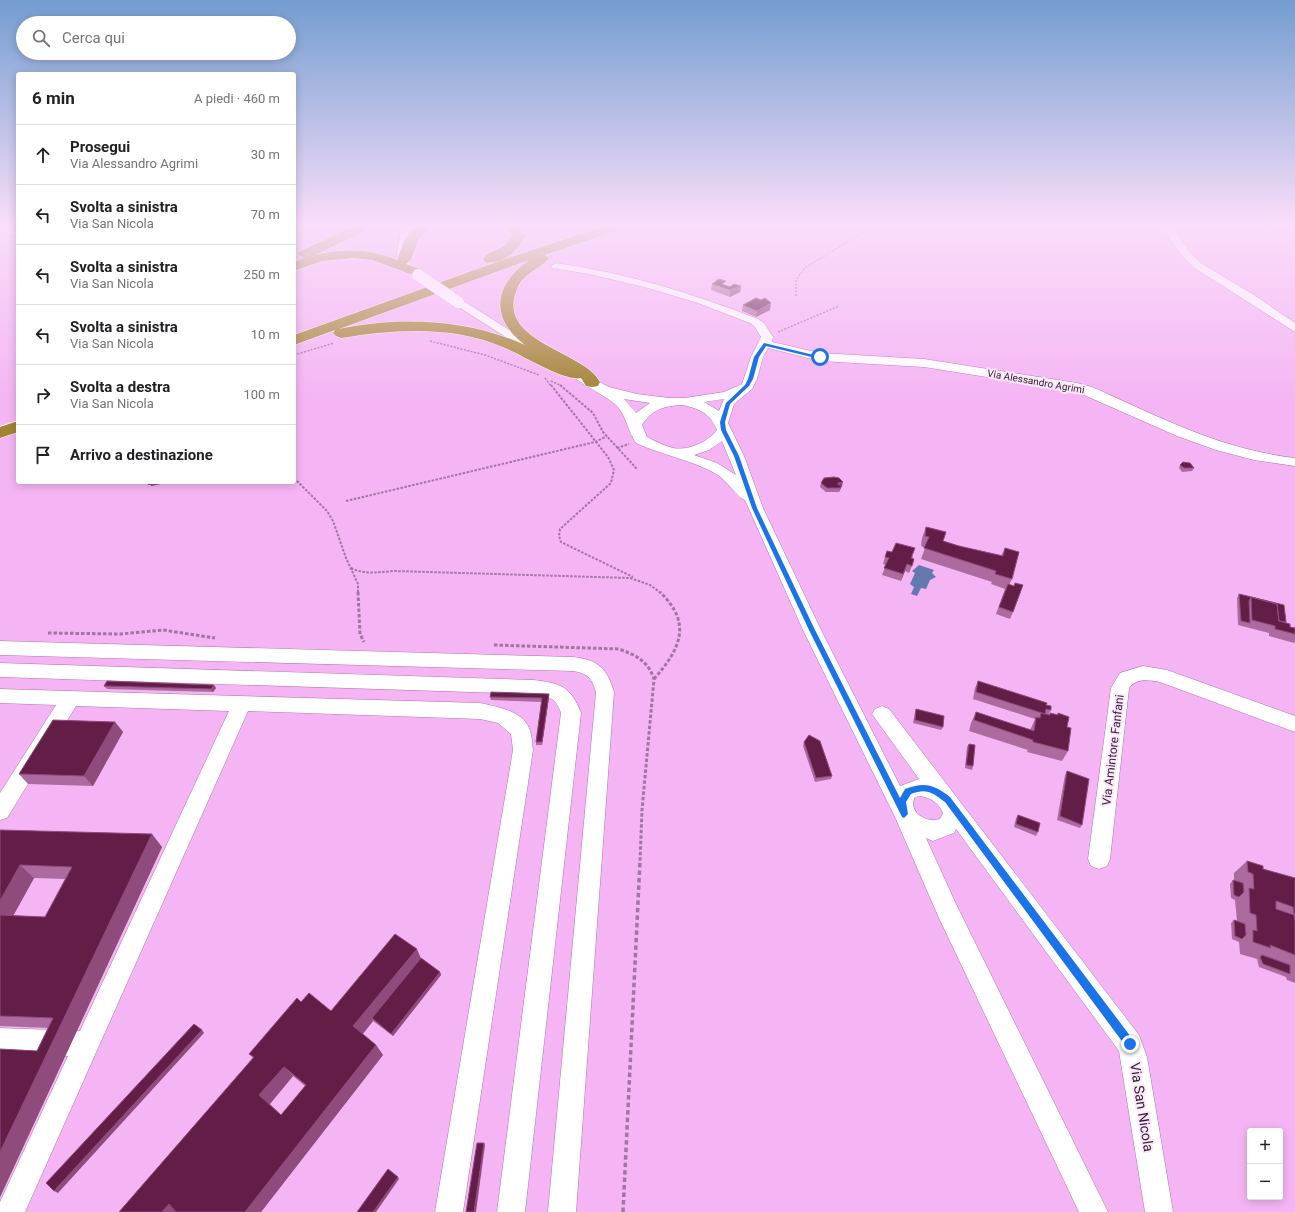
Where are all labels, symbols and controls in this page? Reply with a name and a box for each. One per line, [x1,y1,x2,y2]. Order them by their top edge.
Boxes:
search box [16,16,296,60]
icon: search [30,27,52,49]
text: Cerca qui [62,29,125,47]
text: 6 min [32,88,75,108]
text: A piedi · 460 m [194,91,280,106]
text: Prosegui [70,138,130,156]
icon: ahead [32,144,54,166]
text: 30 m [251,147,280,162]
text: Via Alessandro Agrimi [70,156,198,171]
text: Svolta a sinistra [70,198,178,216]
icon: left [32,204,54,226]
text: 70 m [251,207,280,222]
text: Via San Nicola [70,216,154,231]
text: Svolta a sinistra [70,258,178,276]
icon: left [32,264,54,286]
text: 250 m [243,267,280,282]
text: Via San Nicola [70,276,154,291]
text: Svolta a sinistra [70,318,178,336]
icon: left [32,324,54,346]
text: 10 m [251,327,280,342]
text: Via San Nicola [70,336,154,351]
route start [811,348,829,366]
street label: Via Alessandro Agrimi [986,368,1085,395]
text: Svolta a destra [70,378,170,396]
icon: right [32,384,54,406]
text: 100 m [243,387,280,402]
text: Via San Nicola [70,396,154,411]
icon: arrive [32,444,54,466]
text: Arrivo a destinazione [70,446,213,464]
street label: Via Amintore Fanfani [1099,694,1127,806]
route end [1121,1035,1139,1053]
street label: Via San Nicola [1127,1061,1157,1153]
map controls [1247,1128,1283,1200]
button: + [1247,1128,1283,1164]
button: − [1247,1164,1283,1200]

